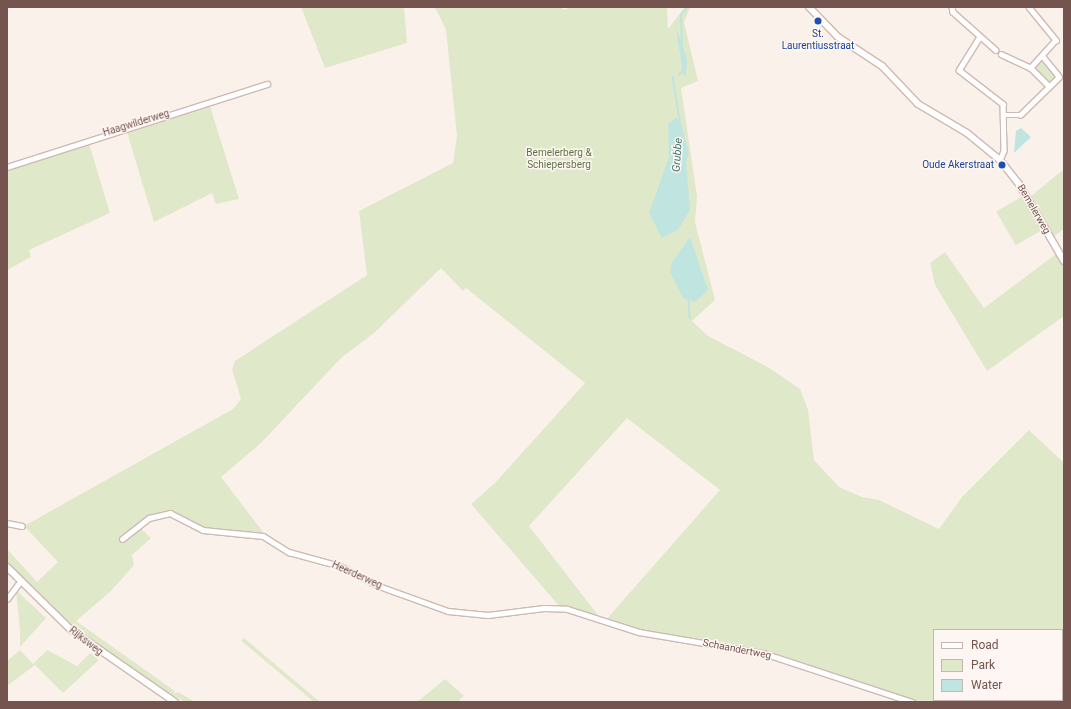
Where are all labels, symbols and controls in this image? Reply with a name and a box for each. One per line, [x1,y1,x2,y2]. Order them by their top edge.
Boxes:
marker: St. Laurentiusstraat [813,16,823,26]
place label: St. Laurentiusstraat [782,27,854,50]
street label: Haagwilderweg [101,107,171,139]
water label: Grubbe [670,137,686,173]
park label: Bemelerberg & Schiepersberg [526,146,592,170]
place label: Oude Akerstraat [922,159,994,171]
marker: Oude Akerstraat [997,160,1007,170]
street label: Bemelerweg [1015,182,1053,236]
street label: Heerderweg [330,559,384,591]
street label: Rijksweg [67,624,105,658]
legend [933,629,1063,701]
street label: Schaandertweg [702,636,772,662]
text: Road [971,638,999,652]
text: Park [971,658,995,672]
text: Water [971,678,1002,692]

